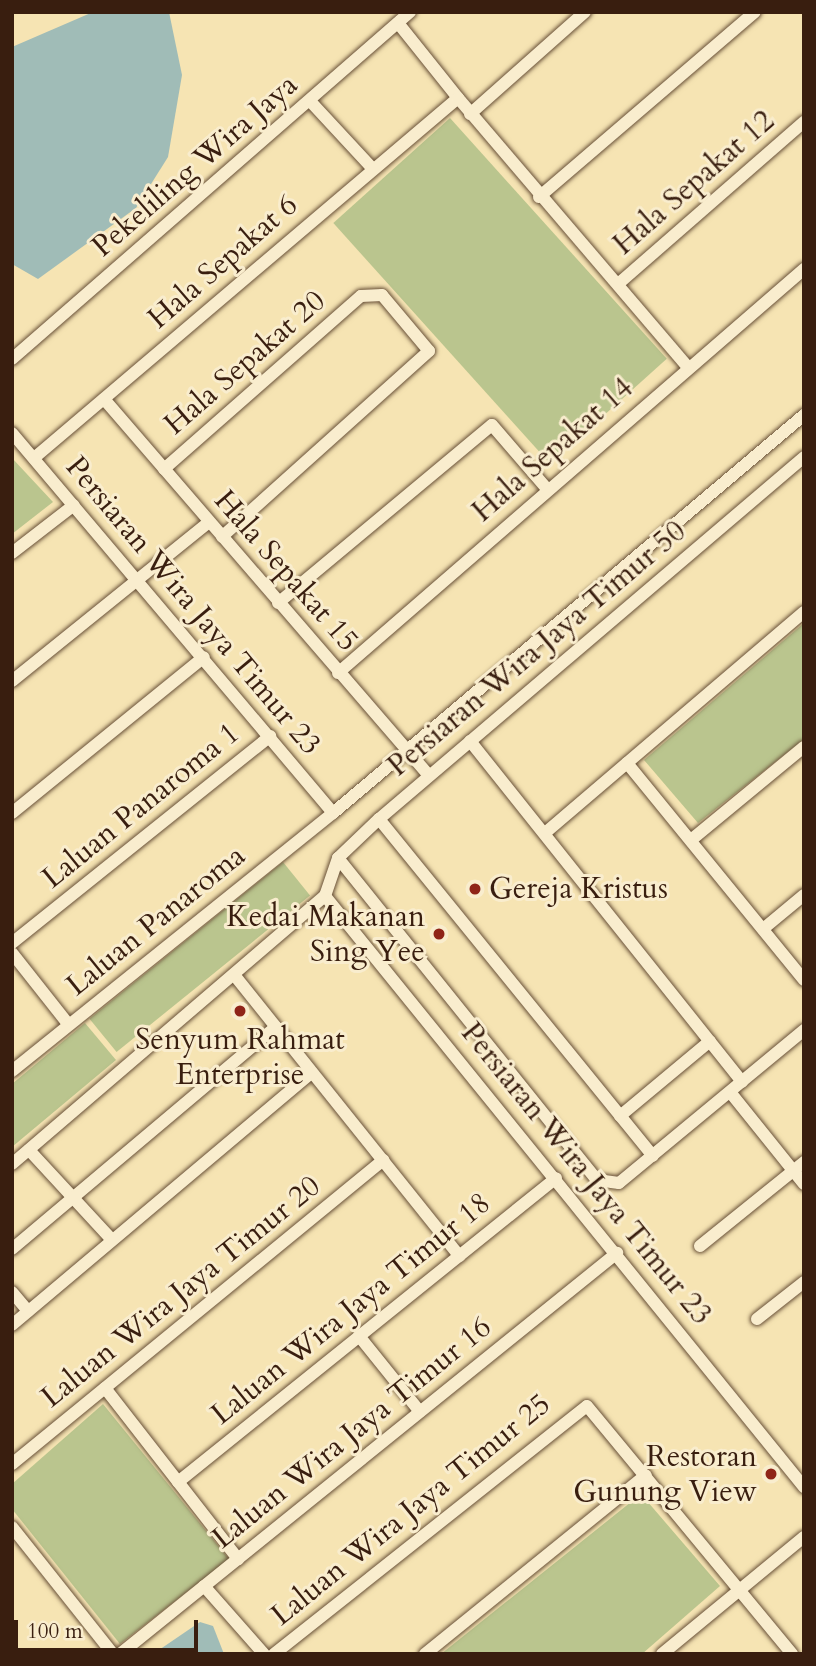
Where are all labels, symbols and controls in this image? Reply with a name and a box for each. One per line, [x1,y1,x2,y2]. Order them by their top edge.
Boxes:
street label: Pekeliling Wira Jaya [85,67,305,265]
street label: Hala Sepakat 12 [606,103,782,263]
street label: Hala Sepakat 6 [141,187,305,337]
street label: Hala Sepakat 20 [157,283,333,443]
street label: Hala Sepakat 14 [465,370,641,530]
street label: Persiaran Wira Jaya Timur 23 [58,450,328,762]
street label: Hala Sepakat 15 [206,483,366,659]
street label: Persiaran Wira Jaya Timur 50 [381,514,693,784]
street label: Laluan Panaroma 1 [35,716,247,896]
street label: Laluan Panaroma [59,838,253,1004]
place label: Gereja Kristus [489,871,668,907]
marker: Gereja Kristus [467,881,483,897]
place label: Kedai Makanan Sing Yee [226,899,425,970]
marker: Kedai Makanan Sing Yee [431,926,447,942]
marker: Senyum Rahmat Enterprise [232,1003,248,1019]
street label: Persiaran Wira Jaya Timur 23 [453,1016,719,1332]
place label: Senyum Rahmat Enterprise [135,1022,345,1092]
street label: Laluan Wira Jaya Timur 20 [34,1168,328,1416]
street label: Laluan Wira Jaya Timur 18 [204,1185,498,1433]
street label: Laluan Wira Jaya Timur 16 [205,1309,499,1557]
street label: Laluan Wira Jaya Timur 25 [264,1386,558,1634]
place label: Restoran Gunung View [573,1439,757,1510]
marker: Restoran Gunung View [763,1466,779,1482]
scale bar [18,1606,201,1650]
text: 100 m [27,1617,83,1646]

